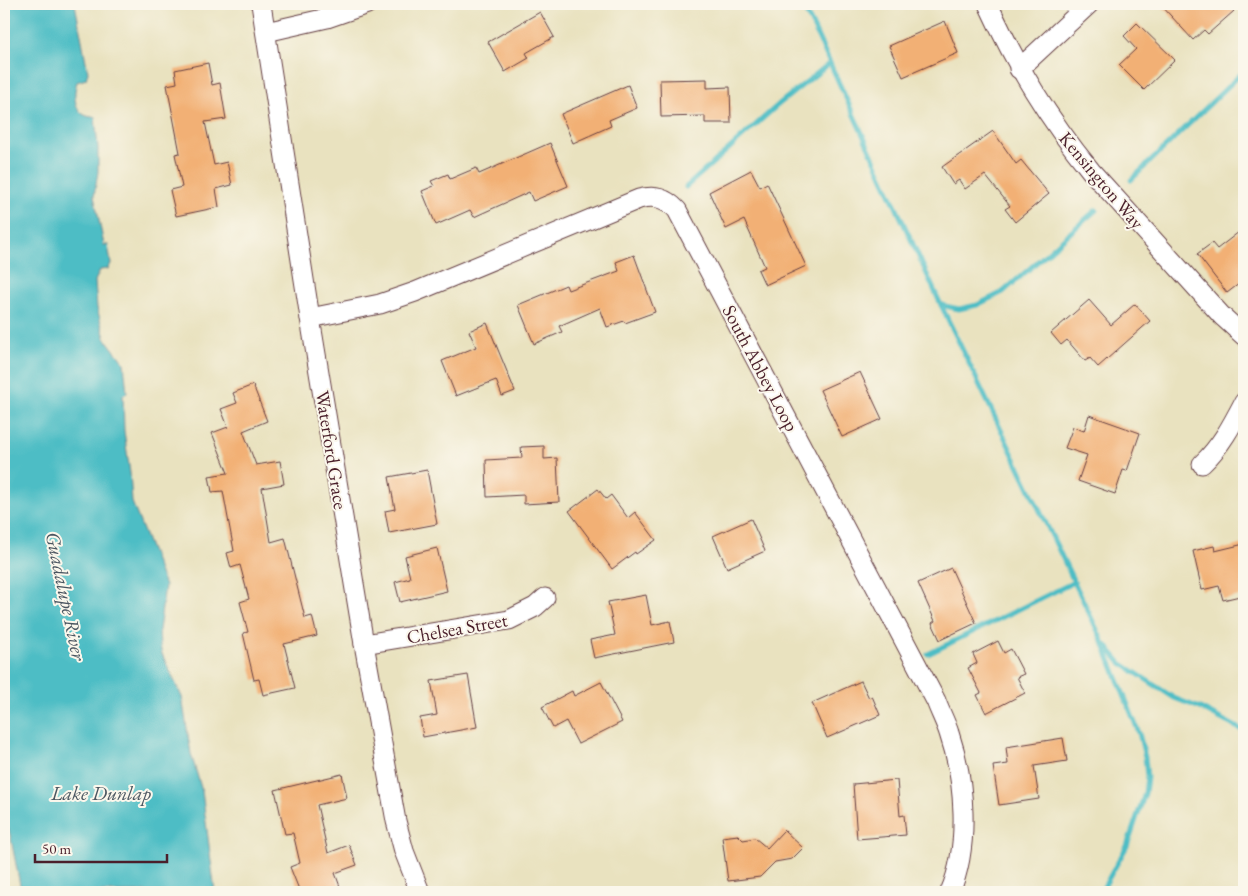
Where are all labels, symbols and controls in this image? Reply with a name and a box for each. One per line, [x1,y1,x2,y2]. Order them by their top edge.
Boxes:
street label: Kensington Way [1054,126,1150,235]
street label: South Abbey Loop [717,301,804,436]
street label: Waterford Grace [310,389,353,511]
water label: Guadalupe River [40,529,93,664]
street label: Chelsea Street [405,607,509,650]
water label: Lake Dunlap [50,780,151,806]
scale bar [35,831,168,863]
text: 50 m [42,839,71,858]

